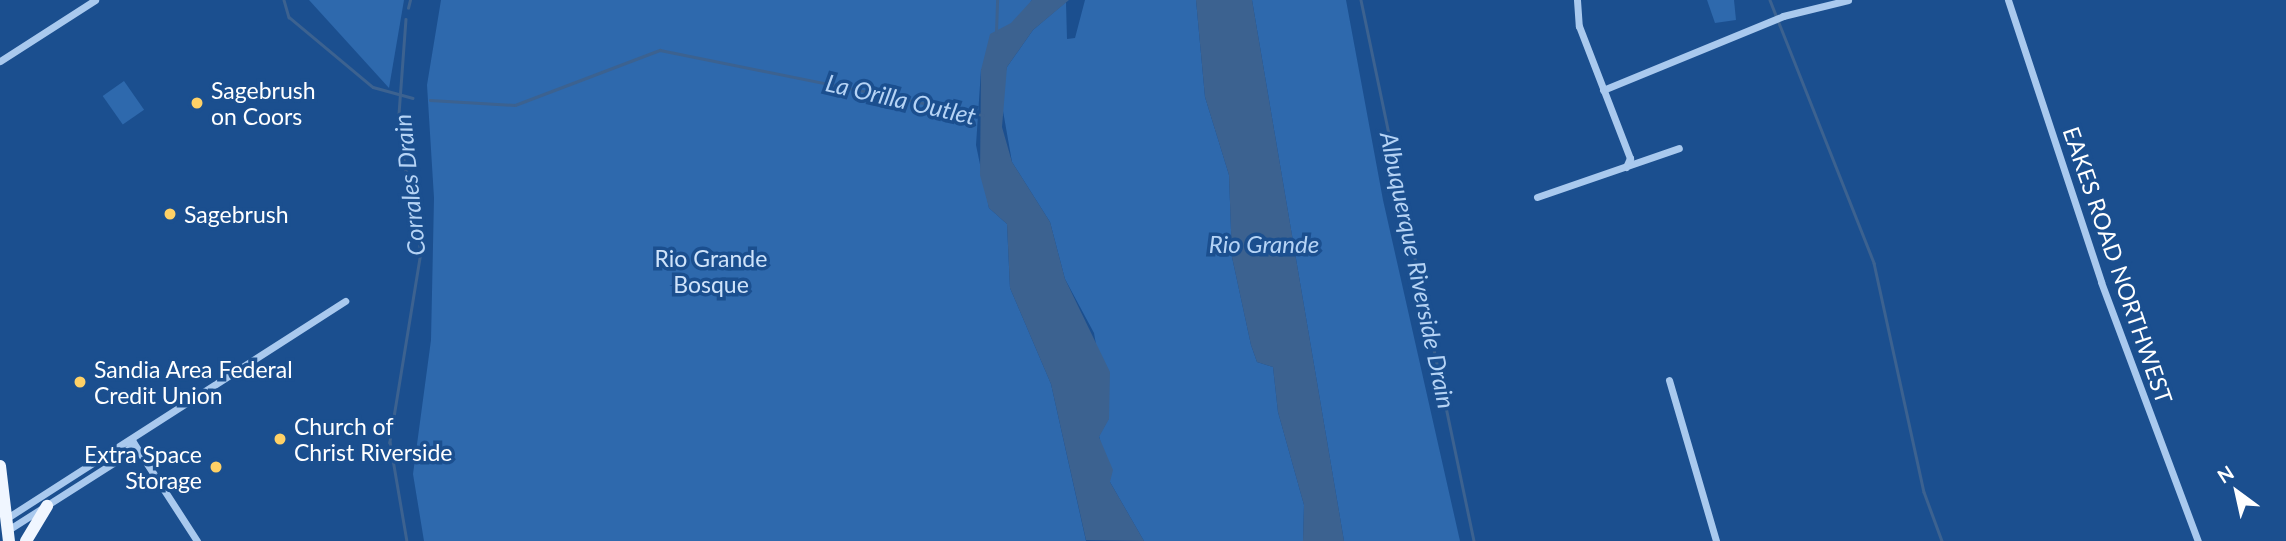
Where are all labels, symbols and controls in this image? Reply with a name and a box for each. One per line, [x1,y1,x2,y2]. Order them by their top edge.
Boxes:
water label: La Orilla Outlet [823,68,979,130]
place label: Sagebrush on Coors [211,76,316,130]
marker: Sagebrush on Coors [189,95,205,111]
water label: Corrales Drain [387,113,431,257]
street label: EAKES ROAD NORTHWEST [2058,123,2178,407]
water label: Albuquerque Riverside Drain [1375,129,1461,411]
place label: Sagebrush [184,200,289,228]
marker: Sagebrush [162,206,178,222]
water label: Rio Grande [1209,230,1319,258]
park label: Rio Grande Bosque [655,244,767,298]
place label: Sandia Area Federal Credit Union [94,355,293,409]
marker: Sandia Area Federal Credit Union [72,374,88,390]
place label: Church of Christ Riverside [294,412,452,466]
marker: Church of Christ Riverside [272,431,288,447]
place label: Extra Space Storage [84,440,202,494]
north arrow [2202,457,2272,527]
marker: Extra Space Storage [208,459,224,475]
text: N [2213,460,2238,488]

